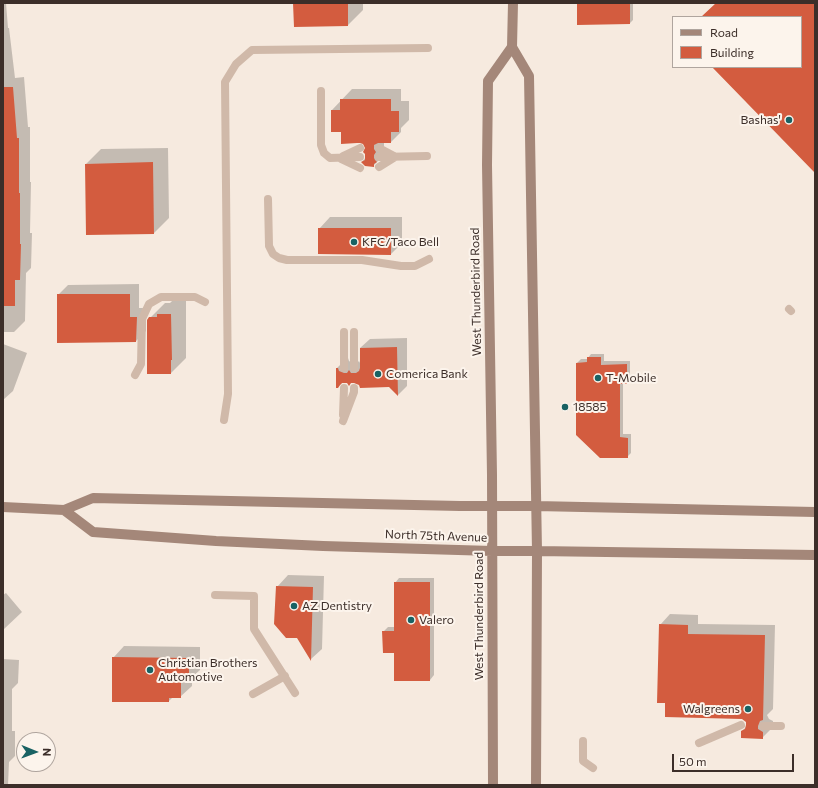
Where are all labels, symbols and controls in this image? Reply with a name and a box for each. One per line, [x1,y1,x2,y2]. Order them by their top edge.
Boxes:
legend [672,16,802,68]
text: Road [710,25,738,39]
text: Building [710,45,754,59]
place label: Bashas' [740,113,781,127]
marker: Bashas' [784,115,794,125]
street label: West Thunderbird Road [468,228,484,356]
place label: KFC/Taco Bell [362,235,439,249]
marker: KFC/Taco Bell [349,237,359,247]
place label: Comerica Bank [386,367,468,381]
marker: Comerica Bank [373,369,383,379]
place label: T-Mobile [606,371,656,385]
marker: T-Mobile [593,373,603,383]
place label: 18585 [573,400,606,414]
marker: 18585 [560,402,570,412]
street label: North 75th Avenue [385,527,487,545]
street label: West Thunderbird Road [472,552,486,680]
place label: AZ Dentistry [302,599,372,613]
marker: AZ Dentistry [289,601,299,611]
place label: Valero [419,613,454,627]
marker: Valero [406,615,416,625]
place label: Christian Brothers Automotive [158,656,257,684]
marker: Christian Brothers Automotive [145,665,155,675]
place label: Walgreens [683,702,740,716]
marker: Walgreens [743,704,753,714]
north arrow [16,732,56,772]
scale bar [674,746,796,772]
text: N [41,748,54,756]
text: 50 m [679,754,707,768]

